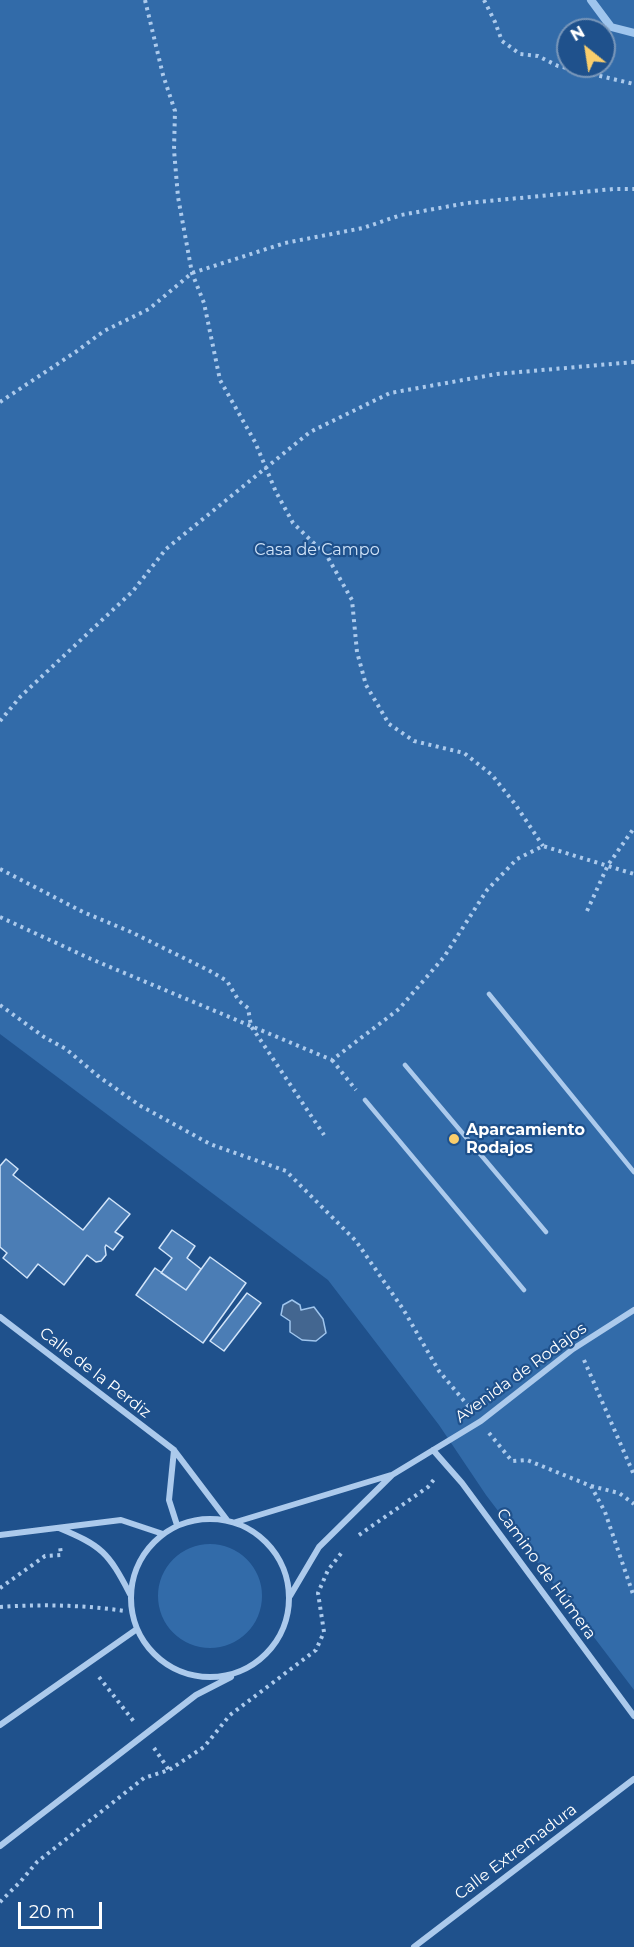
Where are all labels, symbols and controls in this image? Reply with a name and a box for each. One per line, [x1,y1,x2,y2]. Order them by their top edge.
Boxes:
north arrow [556,18,616,78]
text: N [567,22,588,45]
park label: Casa de Campo [254,540,380,560]
place label: Aparcamiento Rodajos [466,1120,585,1158]
marker: Aparcamiento Rodajos [447,1132,461,1146]
street label: Avenida de Rodajos [452,1319,590,1427]
street label: Calle de la Perdiz [35,1323,155,1423]
street label: Camino de Húmera [492,1505,600,1643]
street label: Calle Extremadura [451,1800,581,1904]
scale bar [21,1890,105,1928]
text: 20 m [29,1901,75,1923]

